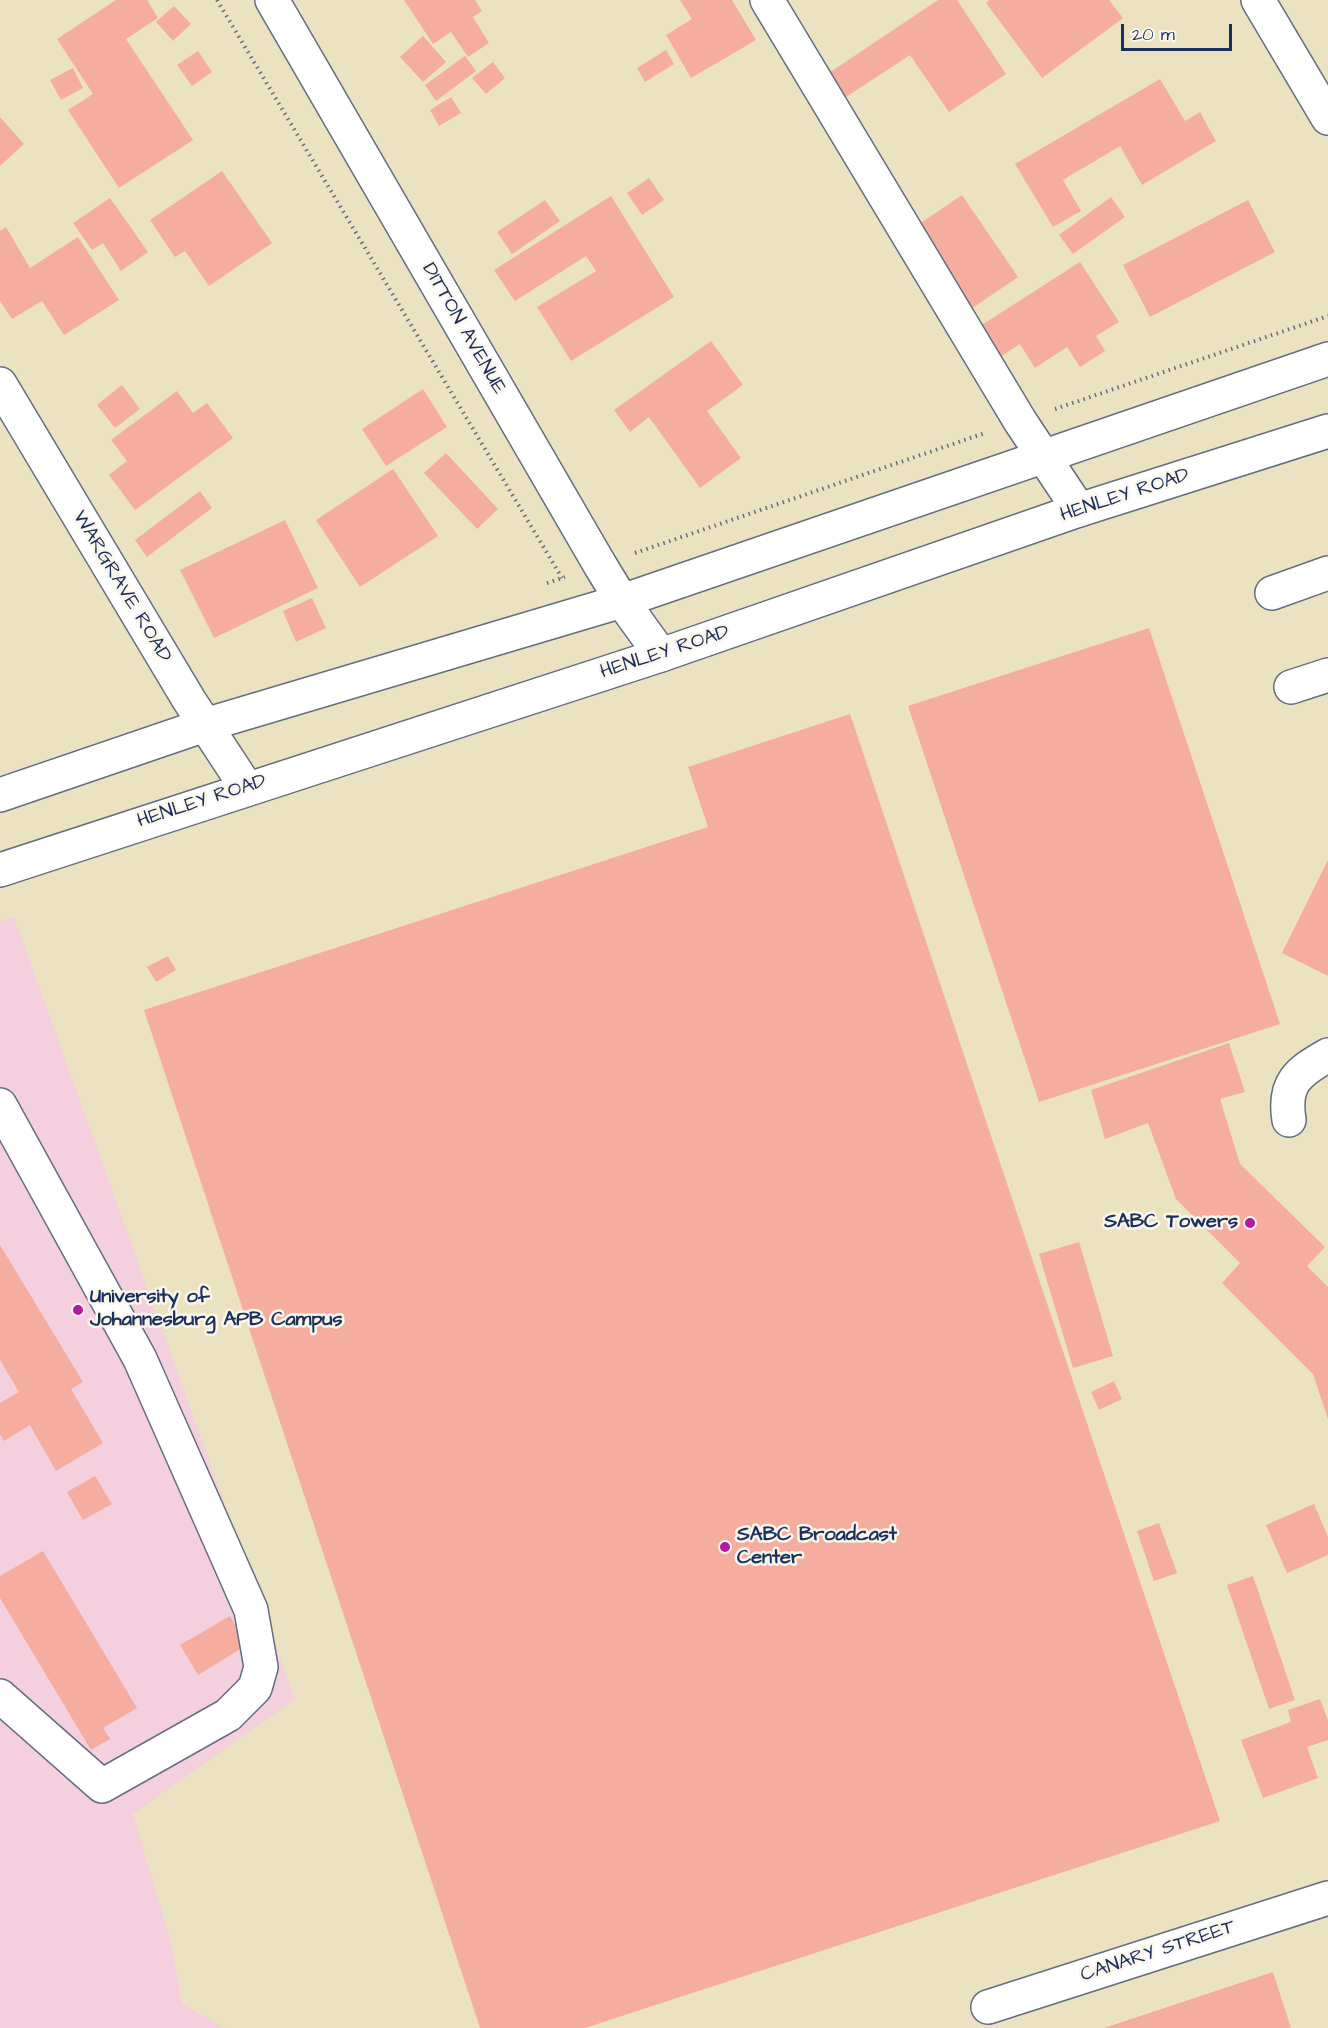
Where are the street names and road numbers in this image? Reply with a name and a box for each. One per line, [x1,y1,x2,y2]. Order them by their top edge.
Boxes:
street label: DITTON AVENUE [416,259,510,399]
street label: HENLEY ROAD [1057,464,1193,528]
street label: WARGRAVE ROAD [66,507,176,667]
street label: HENLEY ROAD [597,621,733,685]
street label: HENLEY ROAD [134,770,270,834]
street label: CANARY STREET [1078,1916,1238,1988]

